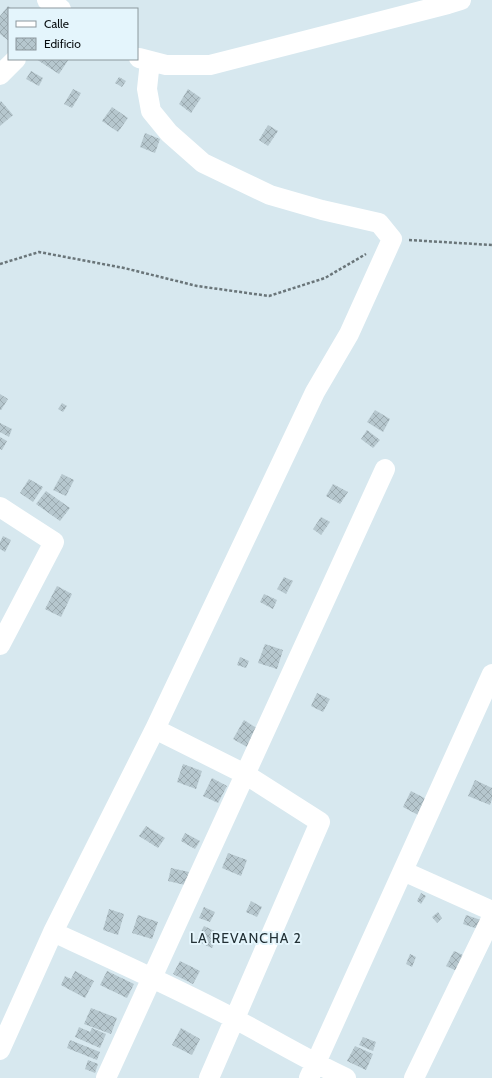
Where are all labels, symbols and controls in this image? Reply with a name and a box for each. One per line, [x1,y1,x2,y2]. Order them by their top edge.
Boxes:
legend [8,8,138,60]
text: Calle [44,16,69,31]
text: Edificio [44,36,81,51]
district label: LA REVANCHA 2 [190,929,302,947]

